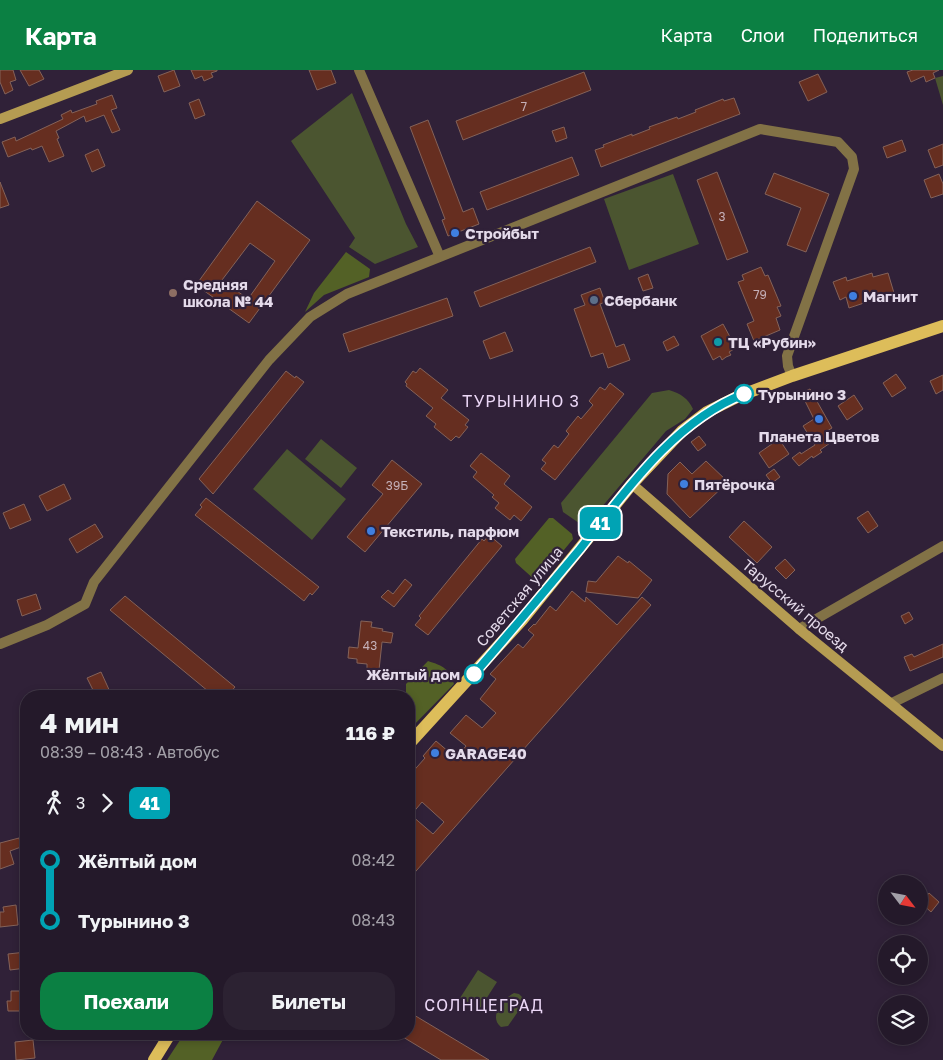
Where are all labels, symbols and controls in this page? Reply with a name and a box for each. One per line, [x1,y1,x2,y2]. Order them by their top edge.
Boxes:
text: Карта [25,21,97,50]
text: Карта [661,24,713,46]
text: Слои [741,24,785,46]
text: Поделиться [813,24,918,46]
house number: 7 [521,99,527,114]
house number: 3 [718,209,726,224]
place label: Стройбыт [465,224,539,242]
marker: Стройбыт [449,227,461,239]
place label: Средняя школа № 44 [183,275,273,310]
marker: Средняя школа № 44 [167,287,179,299]
house number: 79 [753,287,767,302]
place label: Магнит [863,287,918,305]
marker: Магнит [847,290,859,302]
place label: Сбербанк [604,291,678,309]
marker: Сбербанк [588,294,600,306]
place label: ТЦ «Рубин» [728,333,816,351]
marker: ТЦ «Рубин» [712,336,724,348]
marker: Турынино 3 [734,384,754,404]
place label: Турынино 3 [758,385,846,403]
district label: ТУРЫНИНО 3 [462,391,580,411]
marker: Планета Цветов [813,413,825,425]
place label: Планета Цветов [758,427,880,445]
place label: Пятёрочка [694,475,775,493]
house number: 39Б [386,478,408,493]
marker: Пятёрочка [678,478,690,490]
line badge: 41 [578,507,622,539]
text: 41 [590,512,610,534]
place label: Текстиль, парфюм [381,522,519,540]
marker: Текстиль, парфюм [365,525,377,537]
street label: Советская улица [472,542,566,650]
street label: Тарусский проезд [739,555,853,655]
house number: 43 [363,638,377,653]
marker: Жёлтый дом [464,664,484,684]
place label: Жёлтый дом [366,665,460,683]
text: 4 мин [40,706,119,739]
text: 116 ₽ [346,721,395,744]
text: 08:39 – 08:43 · Автобус [40,742,220,762]
place label: GARAGE40 [445,744,527,762]
marker: GARAGE40 [429,747,441,759]
icon: walk [40,789,68,817]
icon: forward [93,789,121,817]
text: 41 [139,792,160,814]
text: 3 [76,793,85,813]
text: Жёлтый дом [78,849,197,872]
text: 08:42 [351,850,395,870]
north arrow [878,875,928,925]
map controls [878,875,928,1045]
text: Турынино 3 [78,909,190,932]
text: 08:43 [351,910,395,930]
button: locate [878,935,928,985]
button: Поехали [40,972,213,1030]
button: Билеты [223,972,395,1030]
district label: СОЛНЦЕГРАД [424,995,544,1015]
button: layers [878,995,928,1045]

